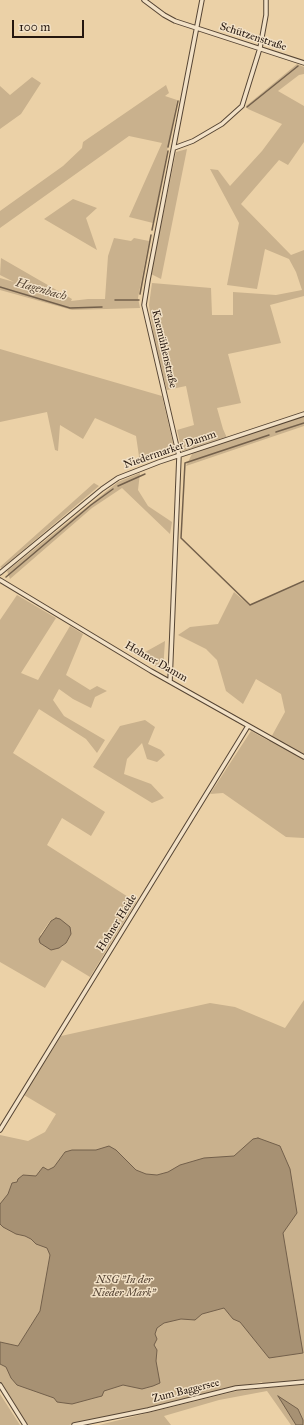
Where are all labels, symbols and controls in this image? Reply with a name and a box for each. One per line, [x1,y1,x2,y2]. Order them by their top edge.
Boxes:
scale bar [14,12,86,38]
text: 100 m [19,20,50,34]
street label: Schützenstraße [218,20,288,54]
water label: Hagenbach [14,276,68,304]
street label: Knemühlenstraße [149,309,179,389]
street label: Niedermarker Damm [122,428,218,472]
street label: Hohner Damm [122,639,190,685]
street label: Hohner Heide [94,892,140,954]
park label: NSG "In der Nieder Mark" [92,1273,156,1299]
street label: Zum Baggersee [151,1376,221,1406]

